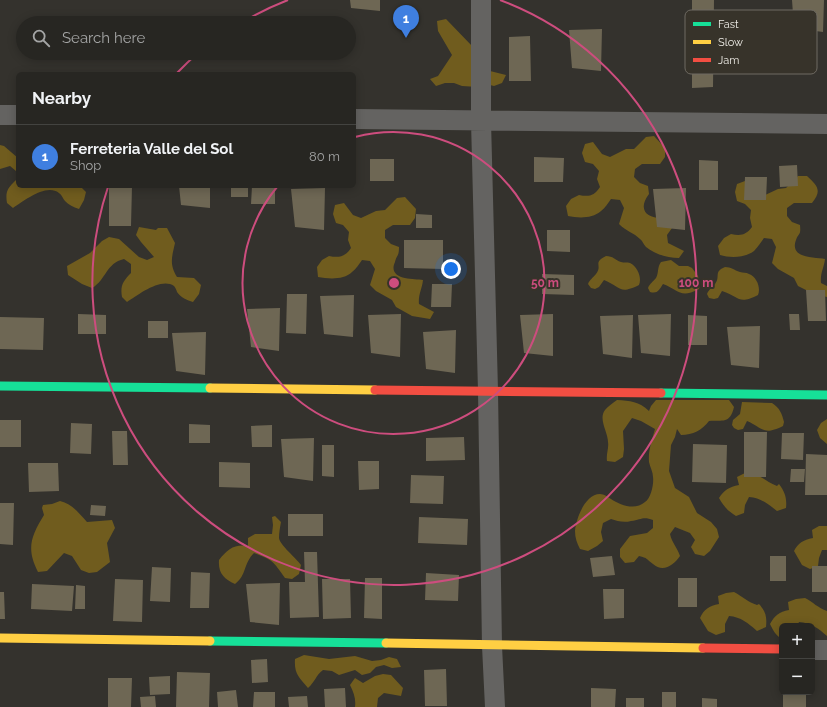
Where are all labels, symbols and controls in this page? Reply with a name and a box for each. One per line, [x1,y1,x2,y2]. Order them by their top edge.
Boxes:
pin: 1 [393,5,419,38]
legend [685,10,817,74]
search box [16,16,356,60]
text: Fast [718,18,739,31]
icon: search [30,27,52,49]
text: Search here [62,29,145,47]
text: Slow [718,36,743,49]
text: Jam [718,54,739,67]
text: Nearby [32,88,91,108]
text: Ferreteria Valle del Sol [70,140,233,158]
text: 1 [42,149,48,164]
text: 80 m [309,149,340,164]
text: Shop [70,158,101,173]
your location [441,259,461,279]
centre of rings [387,276,401,290]
text: 50 m [531,276,559,290]
text: 100 m [679,276,713,290]
map controls [779,623,815,695]
button: + [779,623,815,659]
button: − [779,659,815,695]

